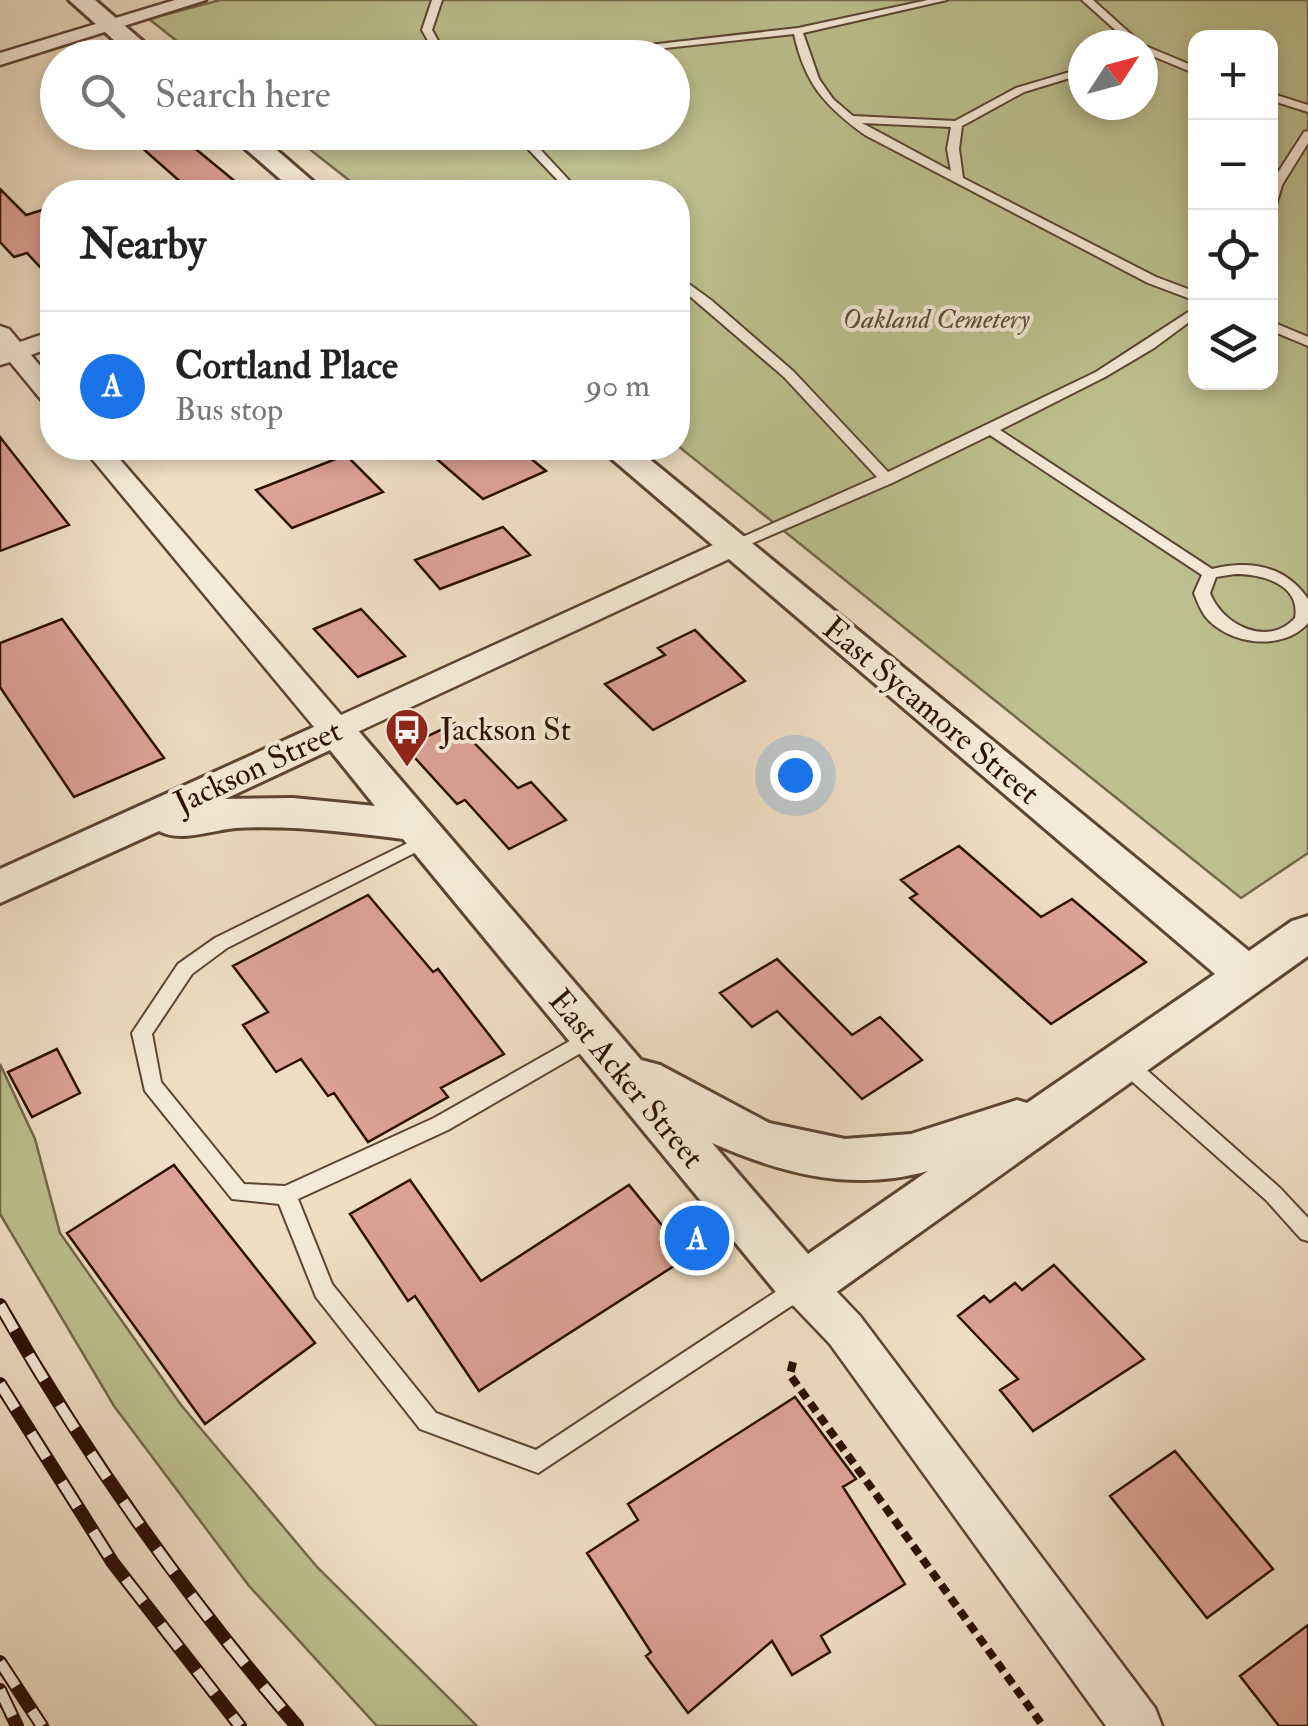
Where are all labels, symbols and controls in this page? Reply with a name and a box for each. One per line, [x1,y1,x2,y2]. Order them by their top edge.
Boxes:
north arrow [1068,30,1158,120]
map controls [1188,30,1278,390]
button: + [1188,30,1278,120]
search box [40,40,690,150]
icon: search [75,68,130,123]
text: Search here [155,71,331,119]
button: − [1188,120,1278,210]
button: locate [1188,210,1278,300]
text: Nearby [80,219,206,271]
button: layers [1188,300,1278,390]
park label: Oakland Cemetery [842,302,1030,337]
text: Cortland Place [175,342,398,390]
text: A [102,366,123,406]
text: 90 m [586,366,650,406]
text: Bus stop [175,390,283,430]
street label: East Sycamore Street [814,609,1048,813]
bus stop icon: Jackson St [384,707,430,768]
place label: Jackson St [439,710,571,750]
street label: Jackson Street [167,711,348,824]
your location [770,750,821,801]
street label: East Acker Street [539,981,713,1177]
pin: A [664,1200,730,1276]

